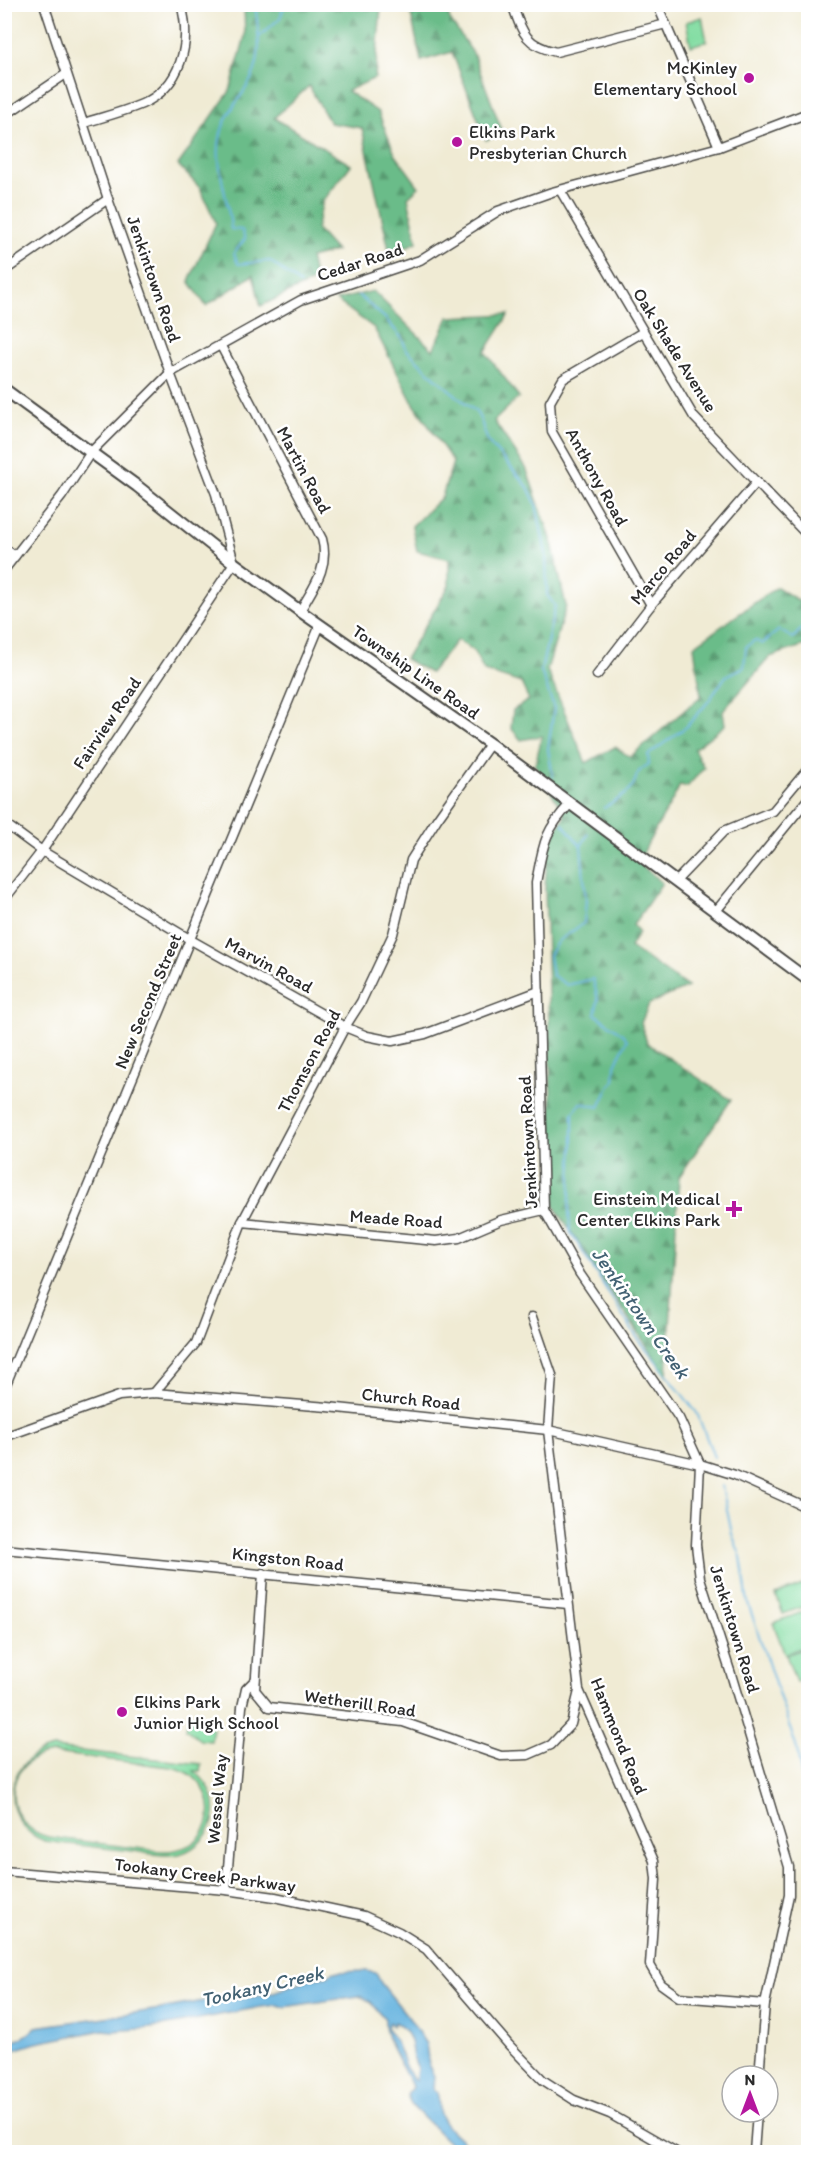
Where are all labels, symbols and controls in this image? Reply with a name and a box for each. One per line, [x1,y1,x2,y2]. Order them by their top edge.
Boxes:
place label: McKinley Elementary School [593,57,738,100]
marker: McKinley Elementary School [742,71,756,85]
place label: Elkins Park Presbyterian Church [469,121,627,164]
marker: Elkins Park Presbyterian Church [450,135,464,149]
street label: Jenkintown Road [122,213,186,345]
street label: Cedar Road [314,238,406,286]
street label: Oak Shade Avenue [628,284,722,416]
street label: Martin Road [272,423,336,517]
street label: Anthony Road [561,424,633,530]
street label: Marco Road [625,525,701,609]
street label: Township Line Road [348,620,484,724]
street label: Fairview Road [68,673,146,773]
street label: New Second Street [110,930,187,1072]
street label: Marvin Road [221,932,317,998]
street label: Thomson Road [273,1005,346,1116]
street label: Jenkintown Road [514,1075,542,1209]
place label: Einstein Medical Center Elkins Park [577,1188,721,1231]
marker: Einstein Medical Center Elkins Park [725,1200,743,1218]
street label: Meade Road [349,1205,444,1233]
water label: Jenkintown Creek [587,1243,696,1385]
street label: Church Road [361,1383,462,1415]
street label: Kingston Road [231,1542,345,1576]
street label: Jenkintown Road [705,1562,765,1696]
street label: Hammond Road [586,1674,653,1798]
street label: Wetherill Road [303,1684,417,1722]
place label: Elkins Park Junior High School [134,1691,279,1734]
marker: Elkins Park Junior High School [115,1705,129,1719]
street label: Wessel Way [202,1753,232,1845]
street label: Tookany Creek Parkway [113,1853,297,1897]
water label: Tookany Creek [198,1960,327,2012]
north arrow [720,2064,780,2124]
text: N [745,2070,755,2089]

